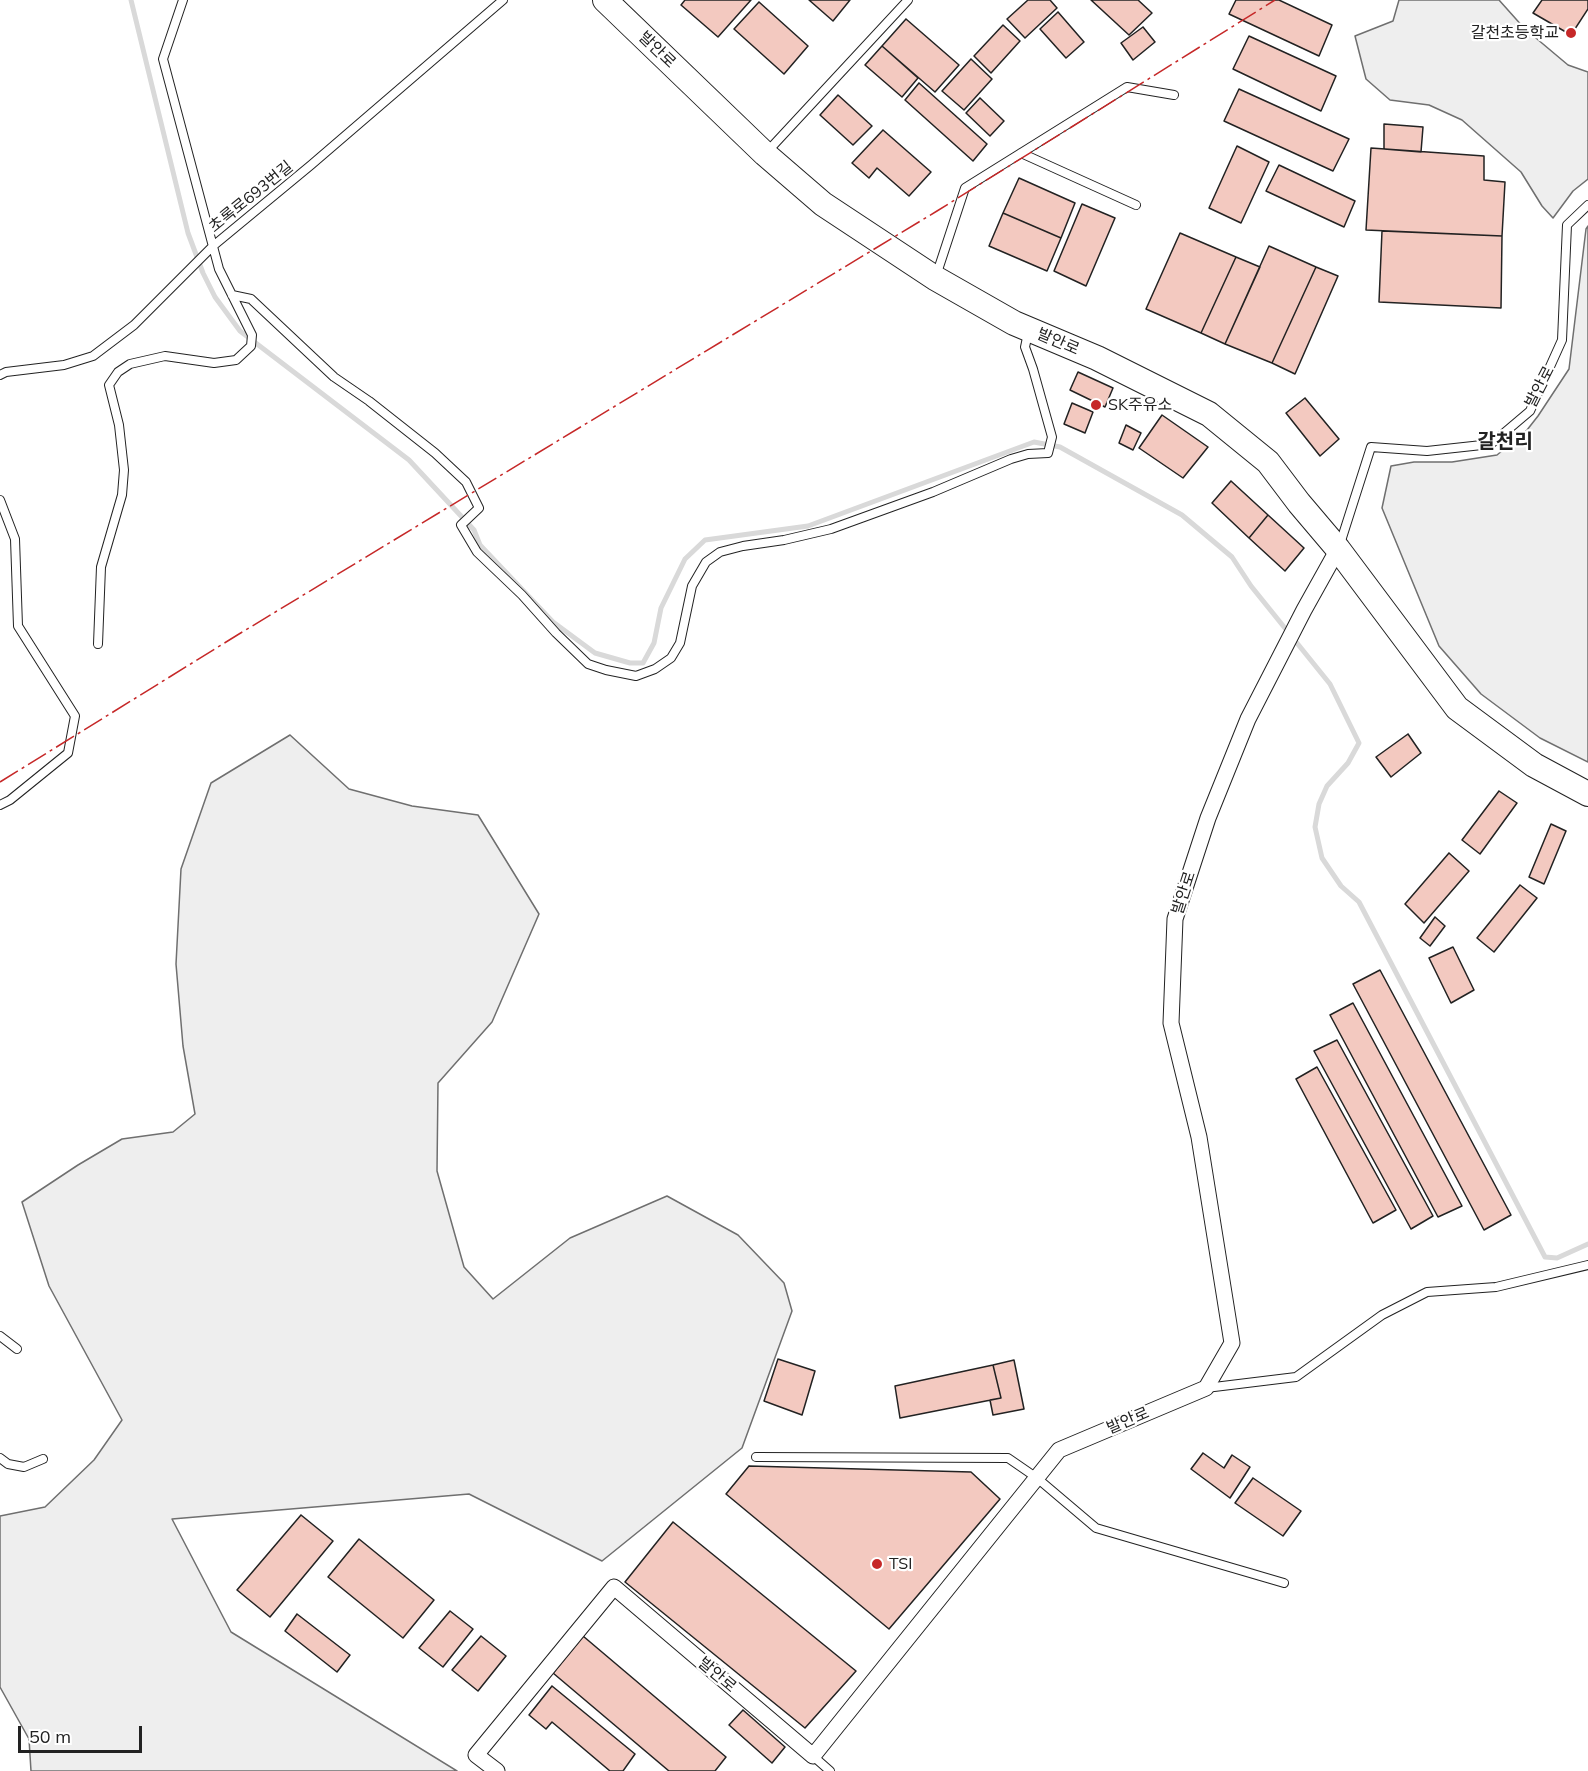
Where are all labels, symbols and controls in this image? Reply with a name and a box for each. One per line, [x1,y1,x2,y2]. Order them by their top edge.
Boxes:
place label: 갈천초등학교 [1471,23,1559,43]
marker: 갈천초등학교 [1564,26,1578,40]
street label: 발안로 [634,28,680,72]
street label: 초록로693번길 [205,157,297,237]
street label: 발안로 [1034,325,1082,359]
street label: 발안로 [1521,363,1559,411]
place label: SK주유소 [1108,395,1172,415]
marker: SK주유소 [1089,398,1103,412]
district label: 갈천리 [1477,430,1533,454]
street label: 발안로 [1168,869,1200,917]
street label: 발안로 [1104,1404,1152,1438]
place label: TSI [889,1554,912,1574]
marker: TSI [870,1557,884,1571]
street label: 발안로 [694,1653,740,1697]
scale bar [21,1714,146,1752]
text: 50 m [29,1725,71,1748]

